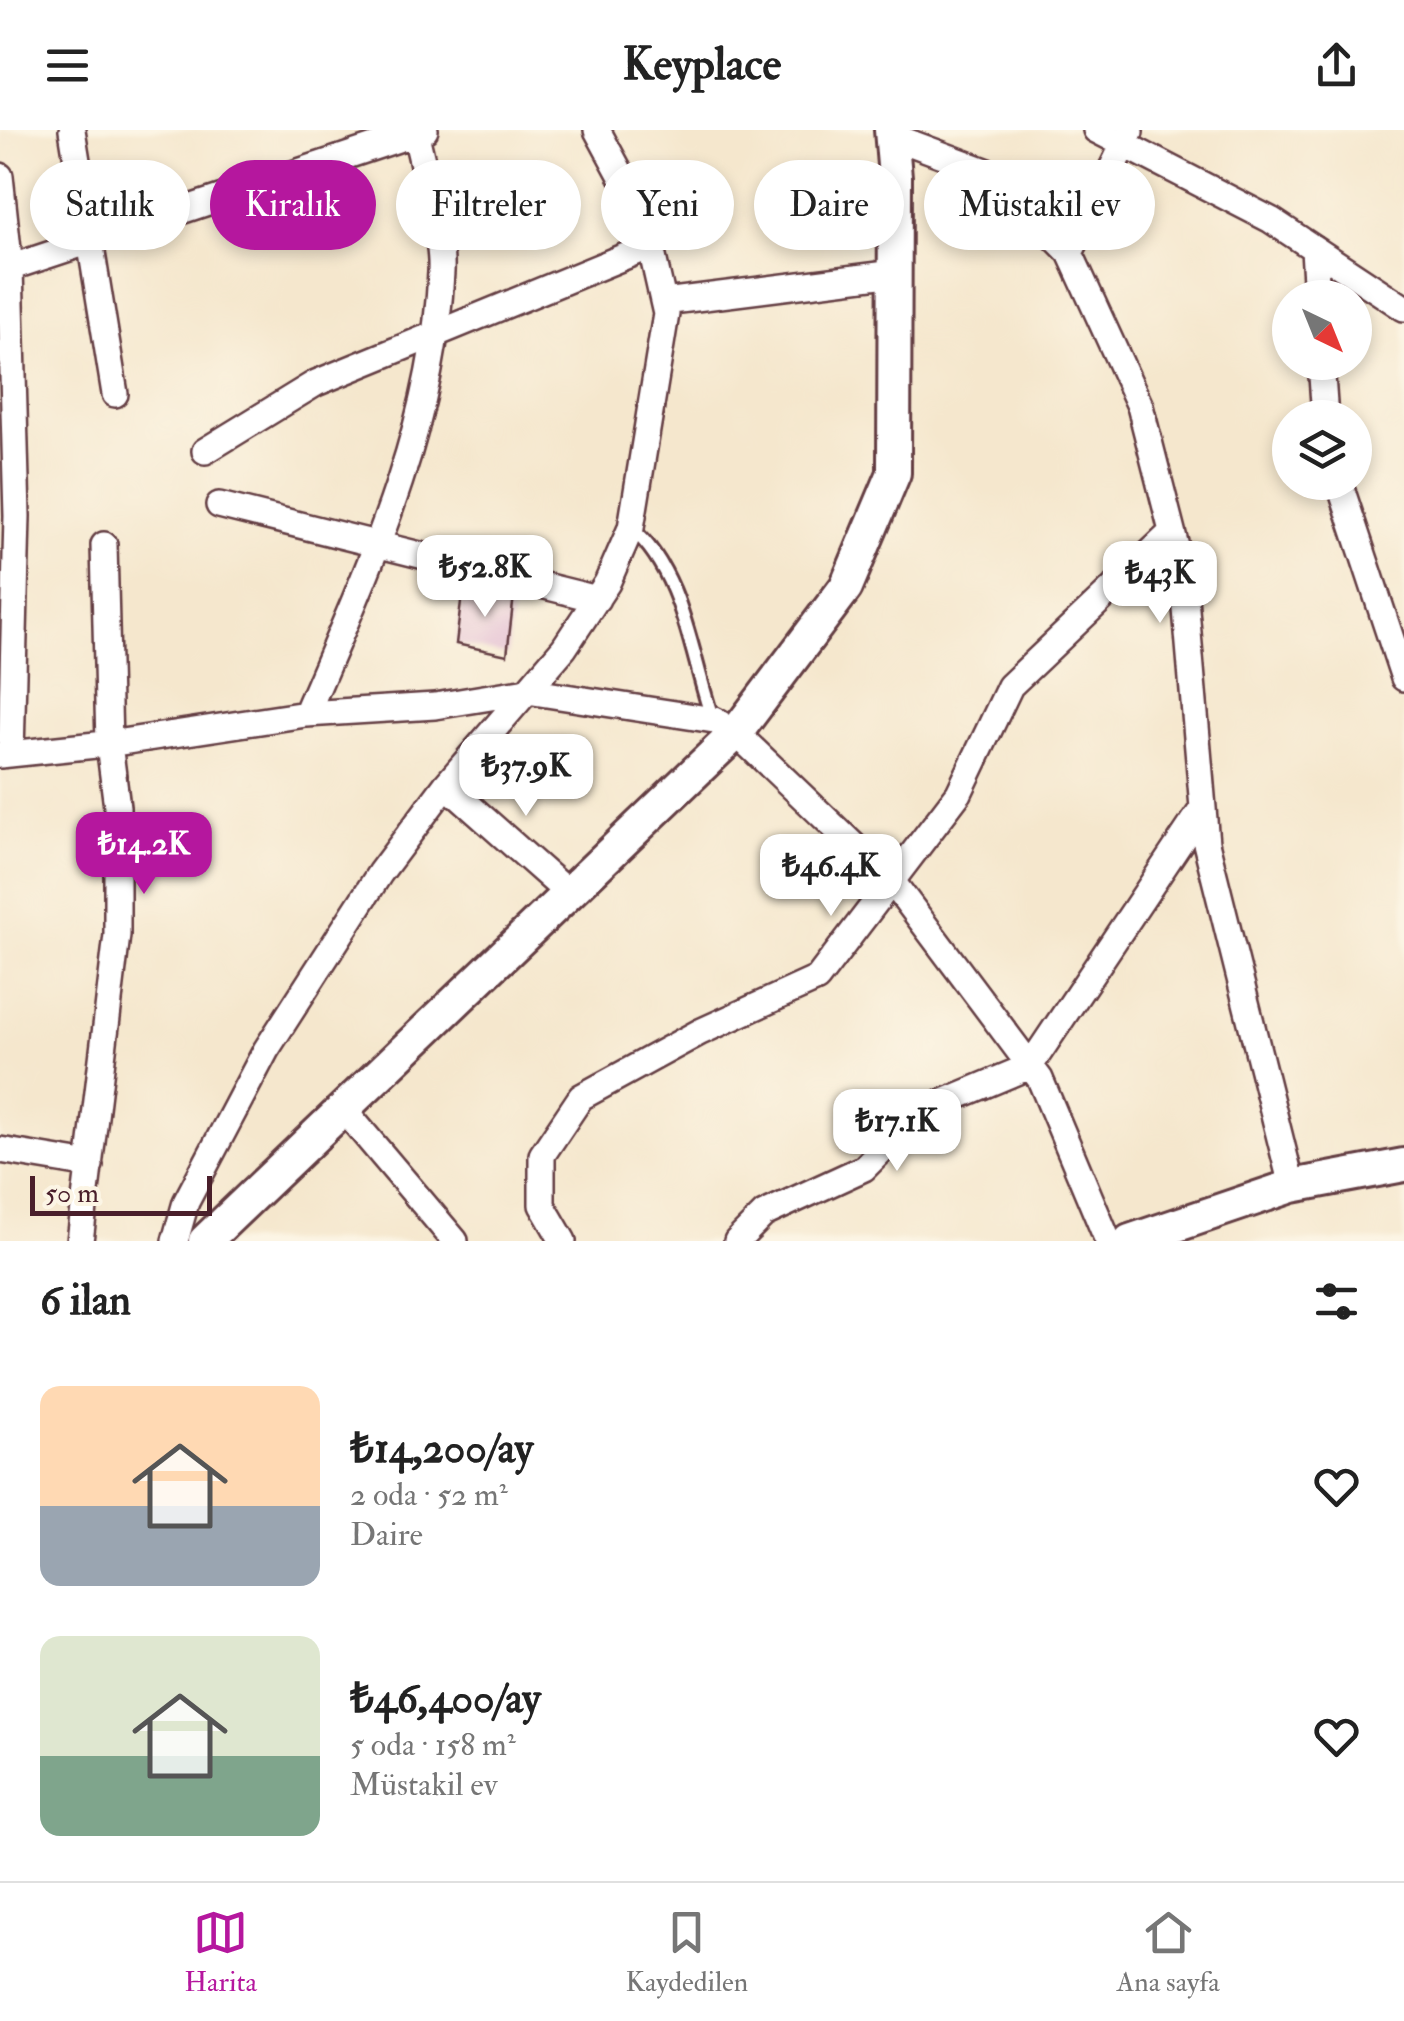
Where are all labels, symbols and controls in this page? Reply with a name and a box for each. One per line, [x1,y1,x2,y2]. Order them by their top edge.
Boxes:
text: Keyplace [623,37,781,93]
icon: menu [40,38,95,93]
icon: share [1309,38,1364,93]
chip: Satılık [30,160,190,250]
chip: Kiralık [210,160,376,250]
chip: Filtreler [396,160,581,250]
chip: Yeni [601,160,734,250]
chip: Daire [754,160,904,250]
chip: Müstakil ev [924,160,1155,250]
north arrow [1272,280,1372,380]
map controls [1272,280,1372,500]
button: layers [1272,400,1372,500]
pin: ₺52.8K [404,535,566,620]
pin: ₺43K [1101,541,1219,626]
text: ₺52.8K [439,547,531,587]
text: ₺43K [1125,553,1195,593]
pin: ₺37.9K [445,734,607,819]
text: ₺37.9K [481,746,571,786]
pin: ₺14.2K [63,812,225,897]
text: ₺14.2K [98,824,190,864]
pin: ₺46.4K [750,834,912,919]
text: ₺46.4K [782,846,880,886]
pin: ₺17.1K [816,1089,978,1174]
text: ₺17.1K [855,1101,939,1141]
scale bar [30,1171,212,1216]
text: 50 m [45,1176,99,1211]
icon: filters [1309,1274,1364,1329]
text: 6 ilan [40,1275,131,1327]
text: ₺14,200/ay [350,1423,533,1475]
icon: home [120,1426,240,1546]
icon: heart [1309,1459,1364,1514]
text: 2 oda · 52 m² [350,1475,508,1515]
text: Daire [350,1515,423,1555]
text: ₺46,400/ay [350,1673,541,1725]
icon: home [120,1676,240,1796]
icon: heart [1309,1709,1364,1764]
text: 5 oda · 158 m² [350,1725,516,1765]
text: Müstakil ev [350,1765,497,1805]
tab: Harita [184,1905,257,2000]
tab: Kaydedilen [625,1905,748,2000]
tab: Ana sayfa [1116,1905,1220,2000]

